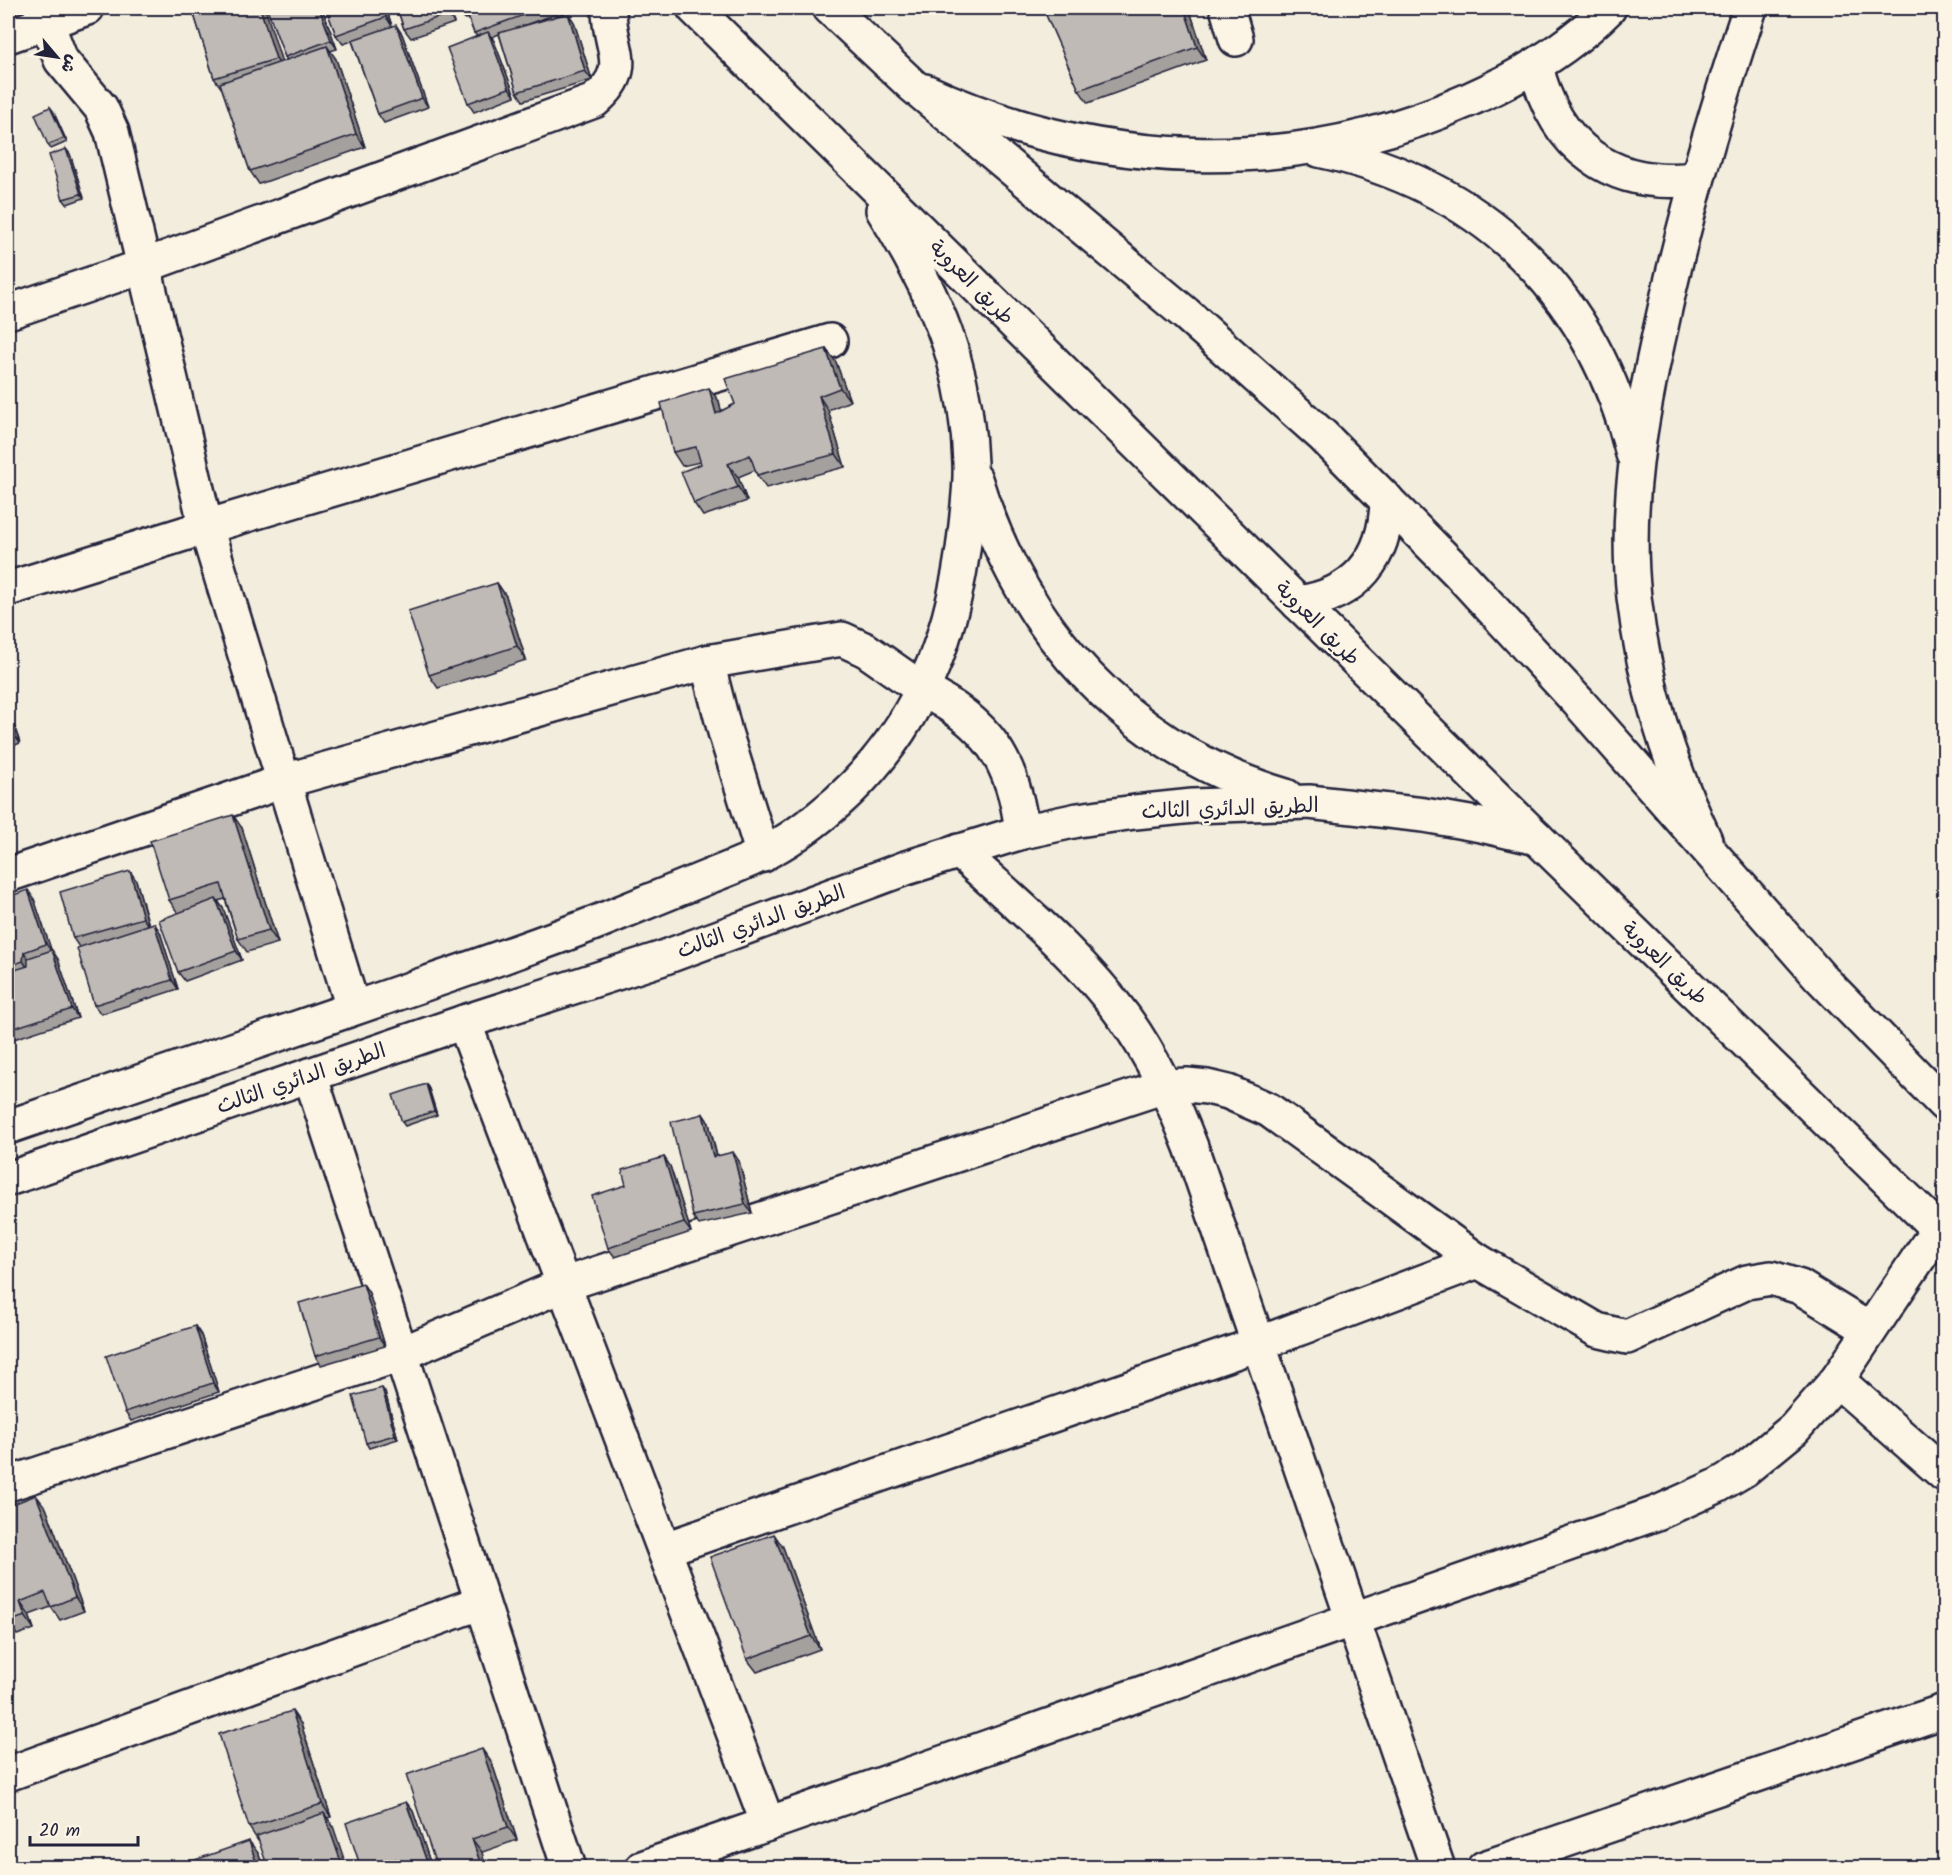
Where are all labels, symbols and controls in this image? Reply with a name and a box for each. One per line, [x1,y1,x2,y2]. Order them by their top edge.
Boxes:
north arrow [27,27,87,87]
text: ش [54,50,84,77]
street label: طريق العروبة [921,233,1021,333]
street label: طريق العروبة [1267,574,1367,674]
street label: الطريق الدائري الثالث [1141,790,1319,829]
street label: الطريق الدائري الثالث [673,877,850,968]
street label: طريق العروبة [1613,914,1715,1014]
street label: الطريق الدائري الثالث [212,1035,391,1124]
scale bar [30,1809,138,1847]
text: 20 m [39,1817,80,1846]

